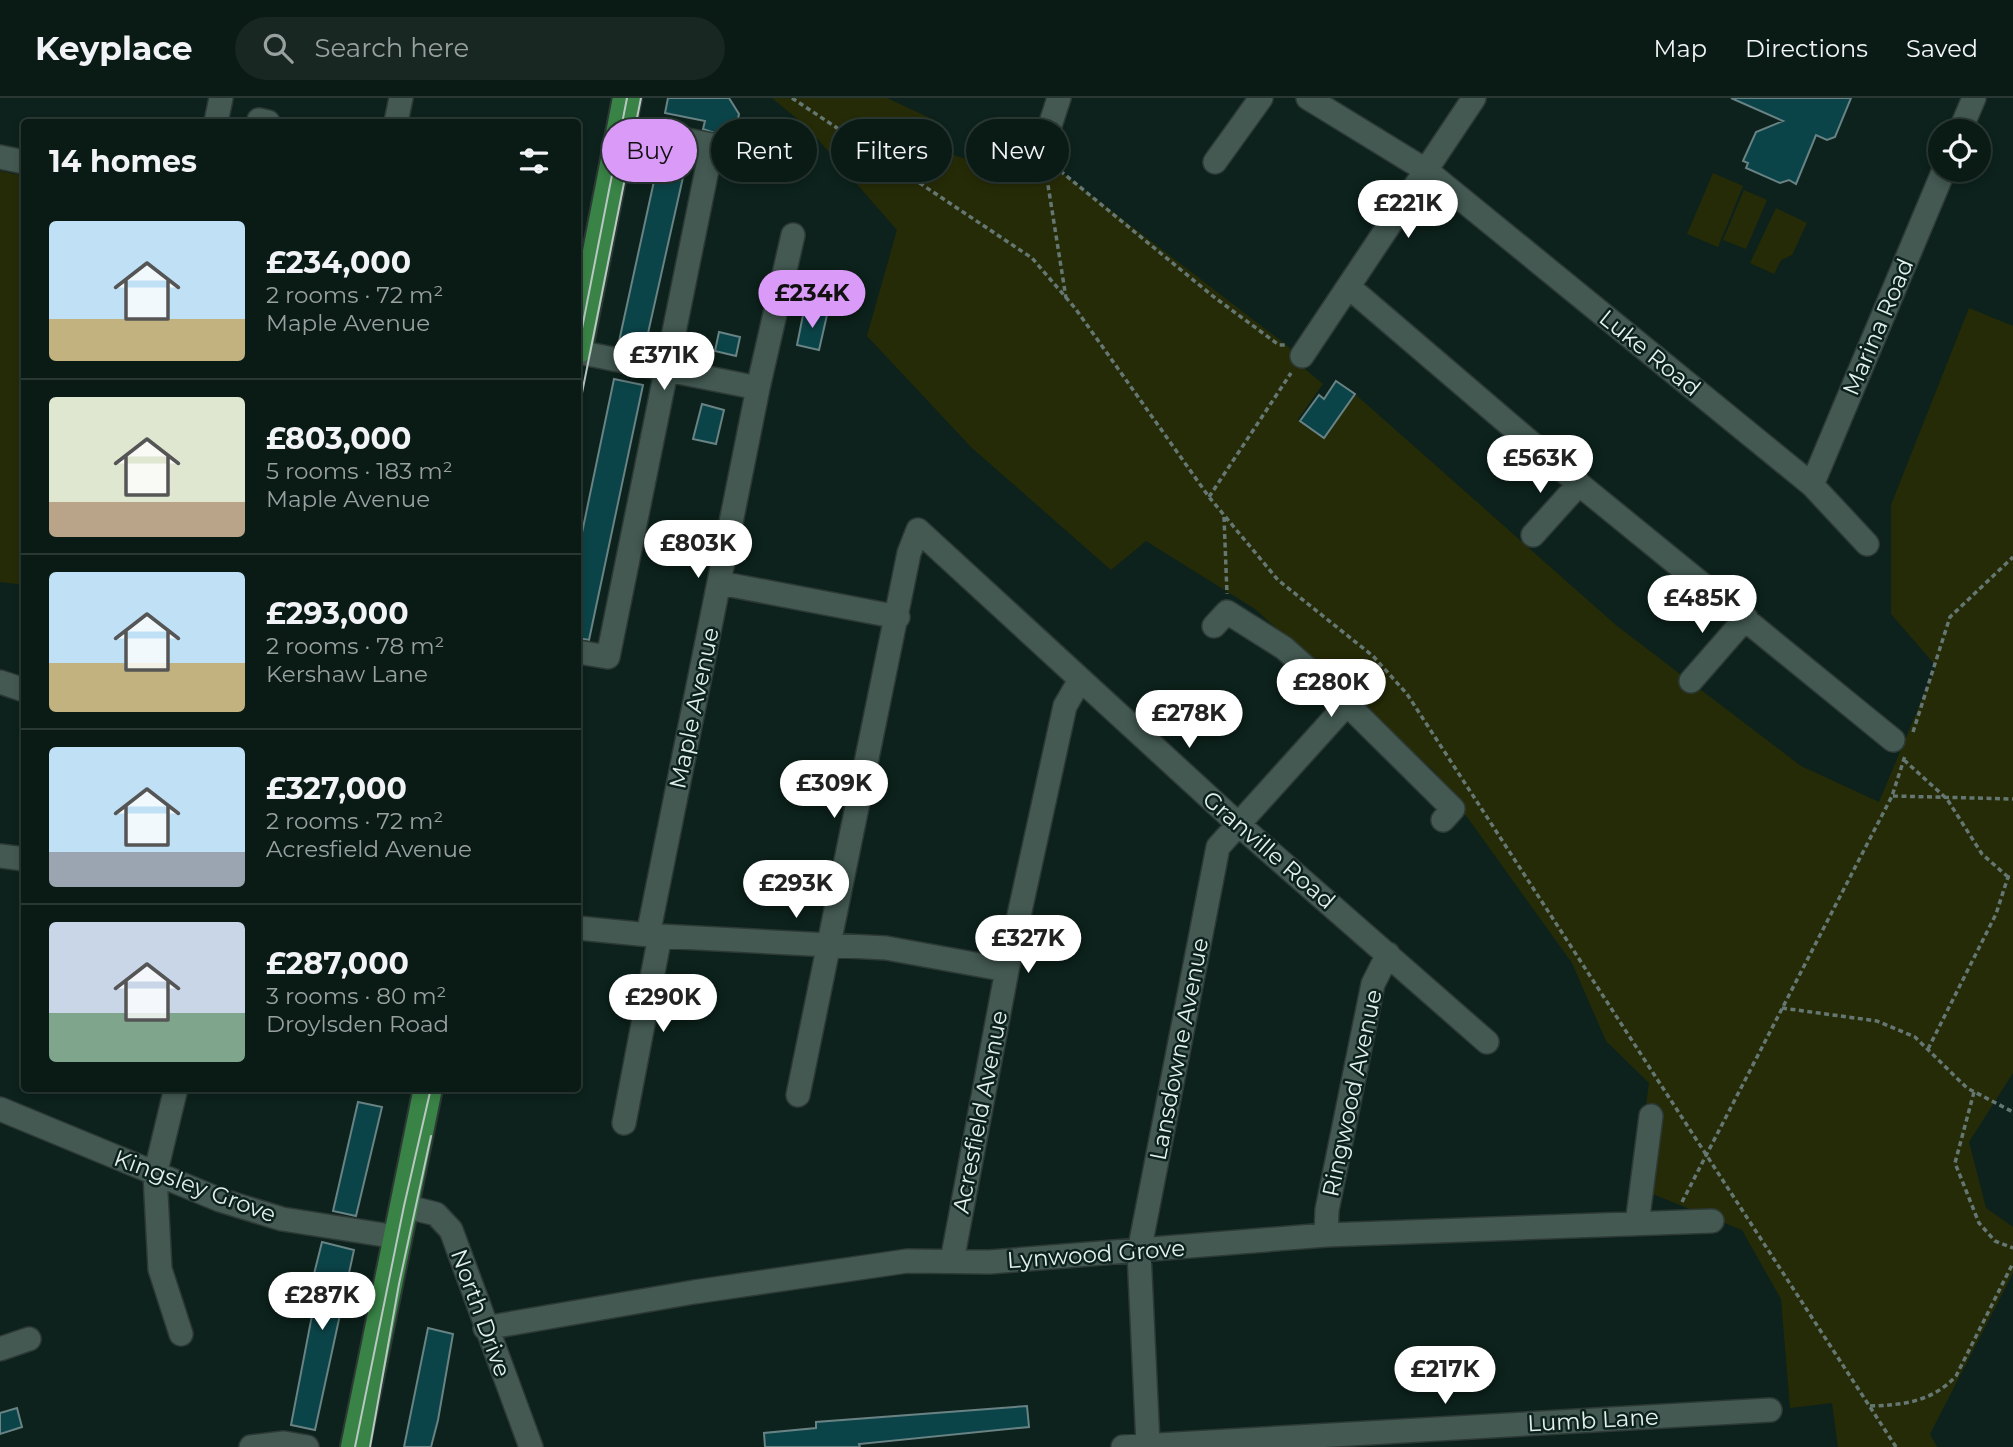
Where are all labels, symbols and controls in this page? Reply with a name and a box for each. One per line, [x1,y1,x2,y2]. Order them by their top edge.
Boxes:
search box [235,17,725,80]
text: Keyplace [35,28,193,68]
icon: search [259,29,297,67]
text: Search here [315,32,469,64]
text: Map [1654,34,1707,63]
text: Directions [1745,34,1868,63]
text: Saved [1906,34,1978,63]
chip: Buy [602,119,697,182]
chip: Rent [711,119,817,182]
chip: Filters [831,119,952,182]
chip: New [966,119,1069,182]
map controls [1928,119,1991,182]
button: locate [1928,119,1991,182]
icon: filters [515,142,553,180]
text: 14 homes [49,143,197,180]
pin: £221K [1359,180,1457,240]
text: £221K [1374,189,1442,217]
text: £234,000 [266,244,411,281]
icon: home [105,249,189,333]
street label: Marina Road [1837,254,1919,400]
pin: £234K [763,271,861,330]
text: £234K [774,279,850,307]
text: 2 rooms · 72 m² [266,281,443,309]
street label: Luke Road [1594,304,1706,402]
text: Maple Avenue [266,309,430,337]
pin: £371K [615,332,713,392]
text: £371K [629,341,699,369]
text: £803,000 [266,420,411,457]
icon: home [105,425,189,509]
pin: £563K [1491,436,1589,495]
text: £563K [1503,444,1577,472]
text: 5 rooms · 183 m² [266,457,453,485]
text: Maple Avenue [266,485,430,513]
pin: £803K [649,520,747,580]
text: £803K [660,529,736,557]
pin: £485K [1653,575,1751,635]
text: £485K [1664,584,1740,612]
text: £293,000 [266,595,409,632]
icon: home [105,600,189,684]
street label: Maple Avenue [663,625,725,791]
text: 2 rooms · 78 m² [266,632,444,660]
text: Kershaw Lane [266,660,428,688]
pin: £280K [1282,660,1380,719]
text: £280K [1293,668,1369,696]
pin: £278K [1140,690,1238,750]
text: £278K [1152,699,1226,727]
pin: £309K [785,760,883,820]
text: £309K [796,769,872,797]
text: £327,000 [266,770,407,807]
icon: home [105,775,189,859]
street label: Granville Road [1197,785,1341,915]
text: 2 rooms · 72 m² [266,807,443,835]
text: Acresfield Avenue [266,835,472,863]
pin: £293K [747,860,845,920]
text: £293K [759,869,833,897]
pin: £327K [979,916,1077,975]
text: £327K [991,924,1065,952]
street label: Lansdowne Avenue [1144,935,1214,1163]
text: £287,000 [266,945,409,982]
icon: home [105,950,189,1034]
pin: £290K [614,974,712,1034]
text: 3 rooms · 80 m² [266,982,446,1010]
text: £290K [625,983,701,1011]
street label: Ringwood Avenue [1316,987,1388,1199]
street label: Acresfield Avenue [947,1008,1013,1216]
text: Droylsden Road [266,1010,449,1038]
street label: Kingsley Grove [110,1144,280,1228]
street label: Lynwood Grove [1006,1234,1186,1274]
street label: North Drive [445,1245,517,1381]
pin: £287K [273,1272,371,1332]
text: £287K [284,1281,360,1309]
pin: £217K [1396,1346,1494,1406]
text: £217K [1410,1355,1480,1383]
street label: Lumb Lane [1527,1403,1659,1437]

